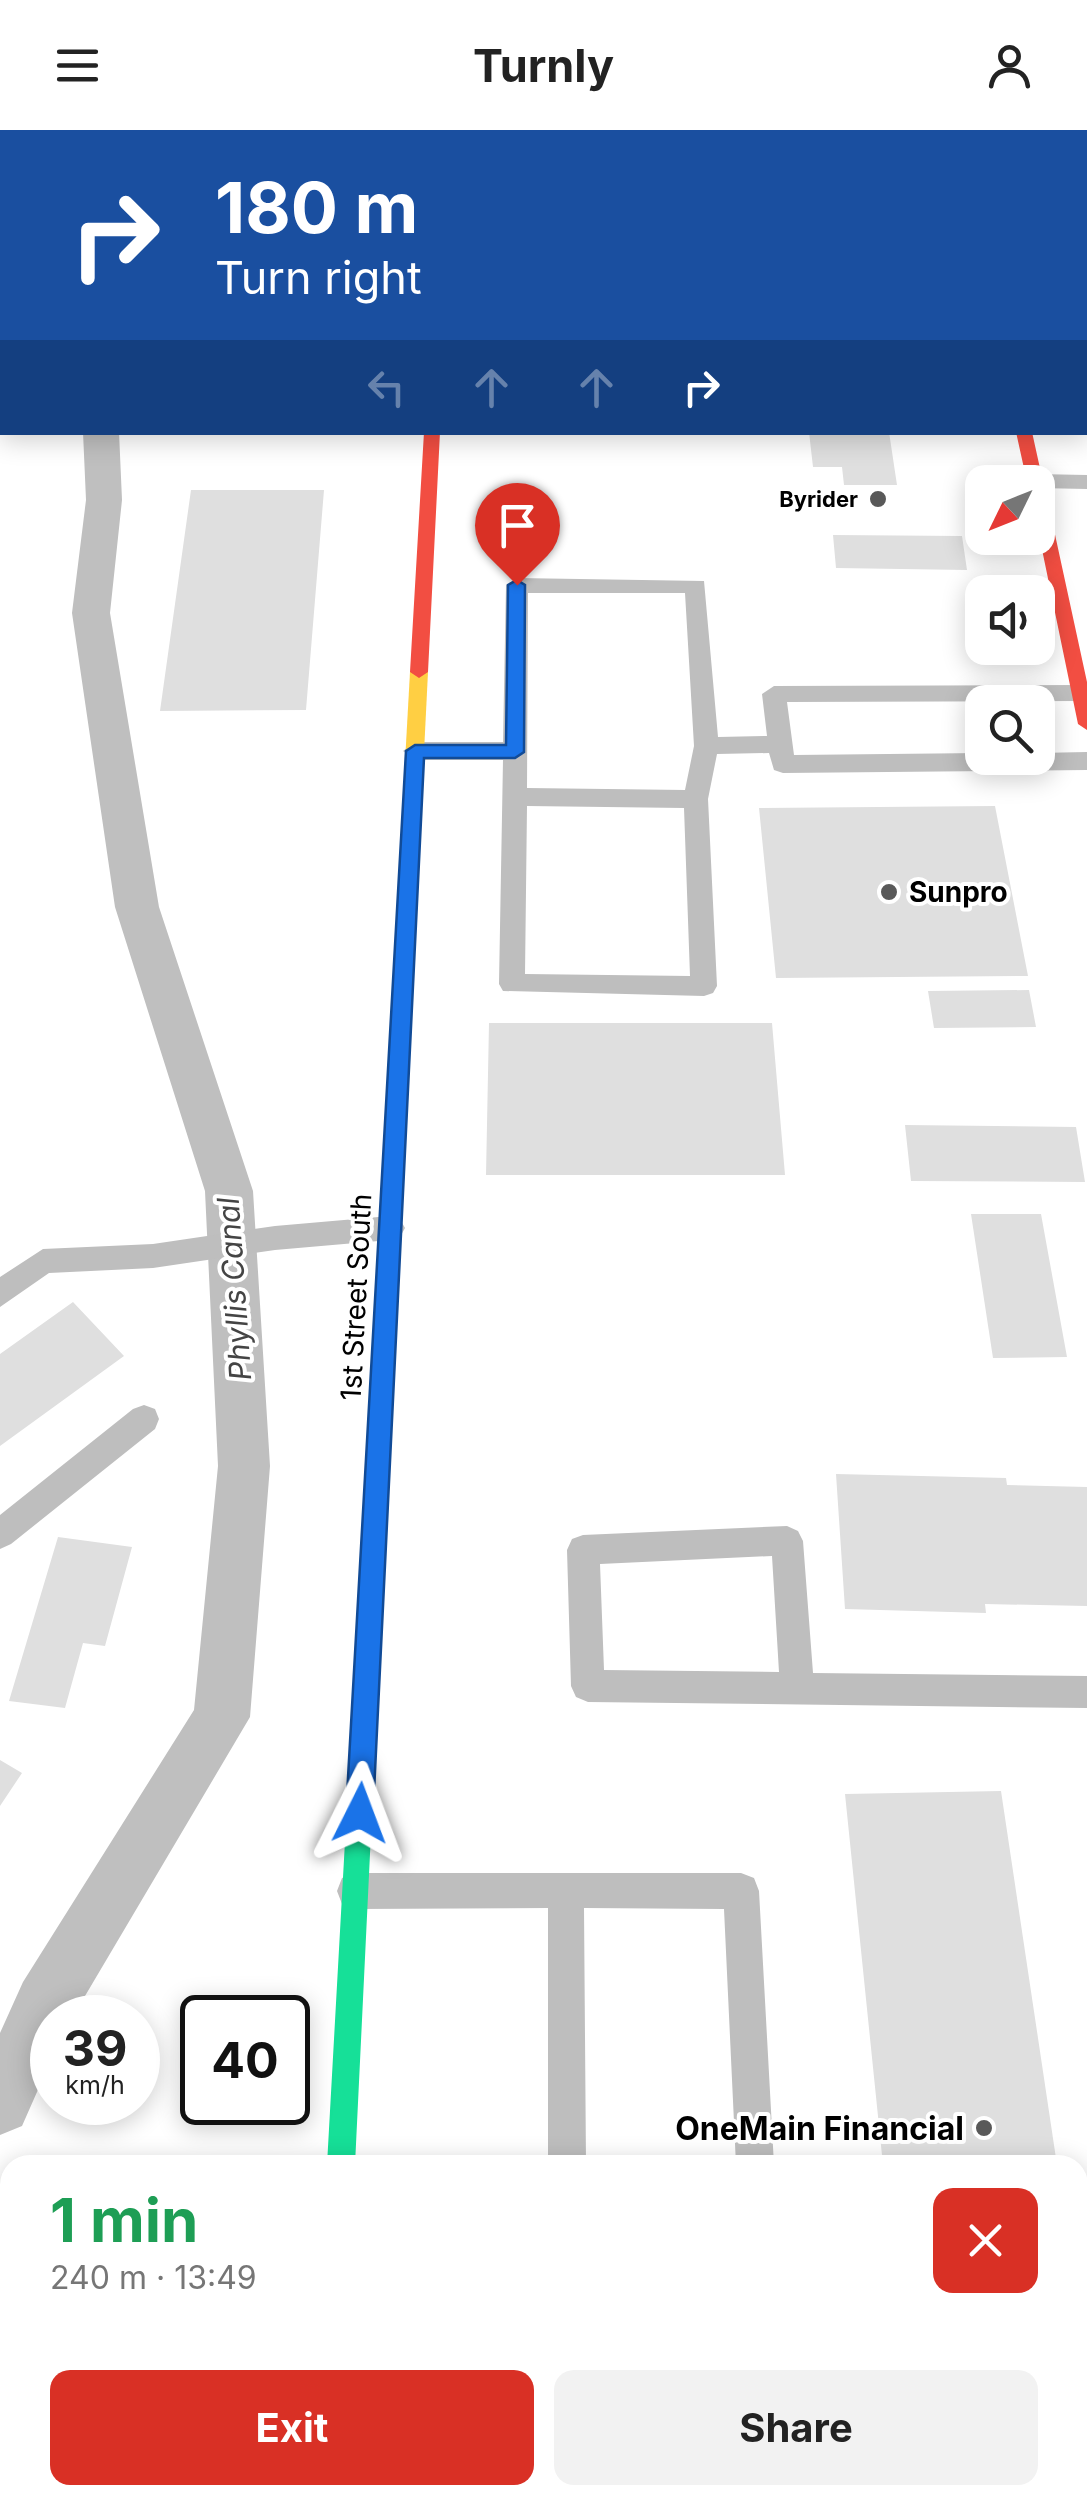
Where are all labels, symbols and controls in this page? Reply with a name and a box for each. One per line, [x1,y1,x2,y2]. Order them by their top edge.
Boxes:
icon: menu [50,38,105,93]
text: Turnly [473,38,614,93]
icon: person [982,38,1037,93]
text: 180 m [215,165,418,250]
icon: right [50,170,180,300]
text: Turn right [215,250,422,305]
icon: left [359,360,414,415]
icon: ahead [464,360,519,415]
icon: ahead [569,360,624,415]
icon: right [674,360,729,415]
north arrow [965,465,1055,555]
map controls [965,465,1055,775]
pin [475,483,560,586]
place label: Byrider [779,486,858,512]
marker: Byrider [867,488,889,510]
icon: arrive [490,498,545,553]
button: sound [965,575,1055,665]
button: search [965,685,1055,775]
place label: Sunpro [909,875,1008,909]
marker: Sunpro [878,881,900,903]
street label: 1st Street South [334,1193,378,1401]
water label: Phyllis Canal [210,1196,258,1382]
position arrow [308,1761,412,1865]
speed limit sign: 40 [180,1995,310,2125]
text: 39 [63,2018,127,2078]
text: km/h [65,2070,125,2100]
place label: OneMain Financial [675,2109,964,2148]
marker: OneMain Financial [973,2117,995,2139]
text: 1 min [50,2184,198,2256]
button: close [933,2188,1038,2293]
text: 240 m · 13:49 [50,2258,257,2297]
button: Exit [50,2370,534,2485]
button: Share [554,2370,1038,2485]

